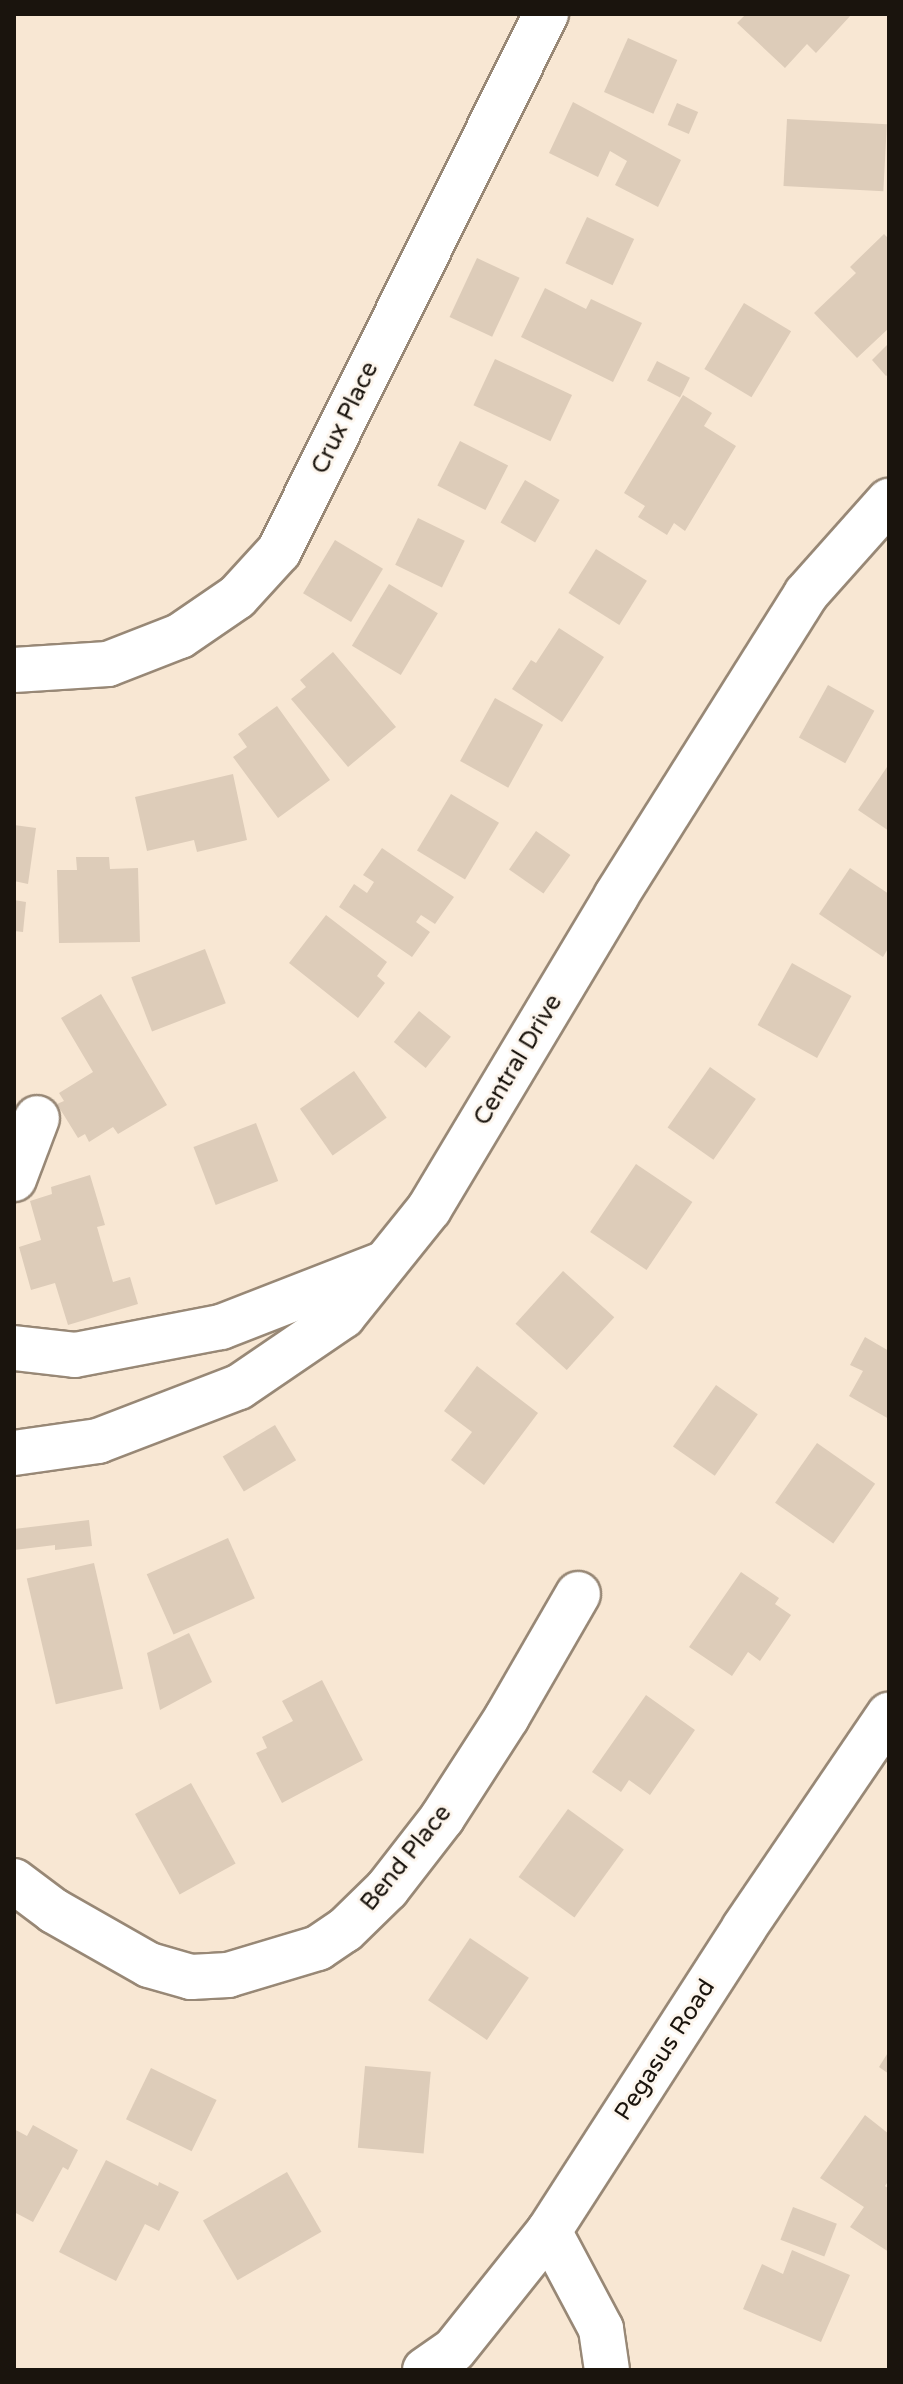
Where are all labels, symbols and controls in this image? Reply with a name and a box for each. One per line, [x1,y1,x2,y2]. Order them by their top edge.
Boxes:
street label: Crux Place [306,357,384,479]
street label: Central Drive [468,989,568,1131]
street label: Bend Place [355,1799,457,1917]
street label: Pegasus Road [609,1974,721,2126]

